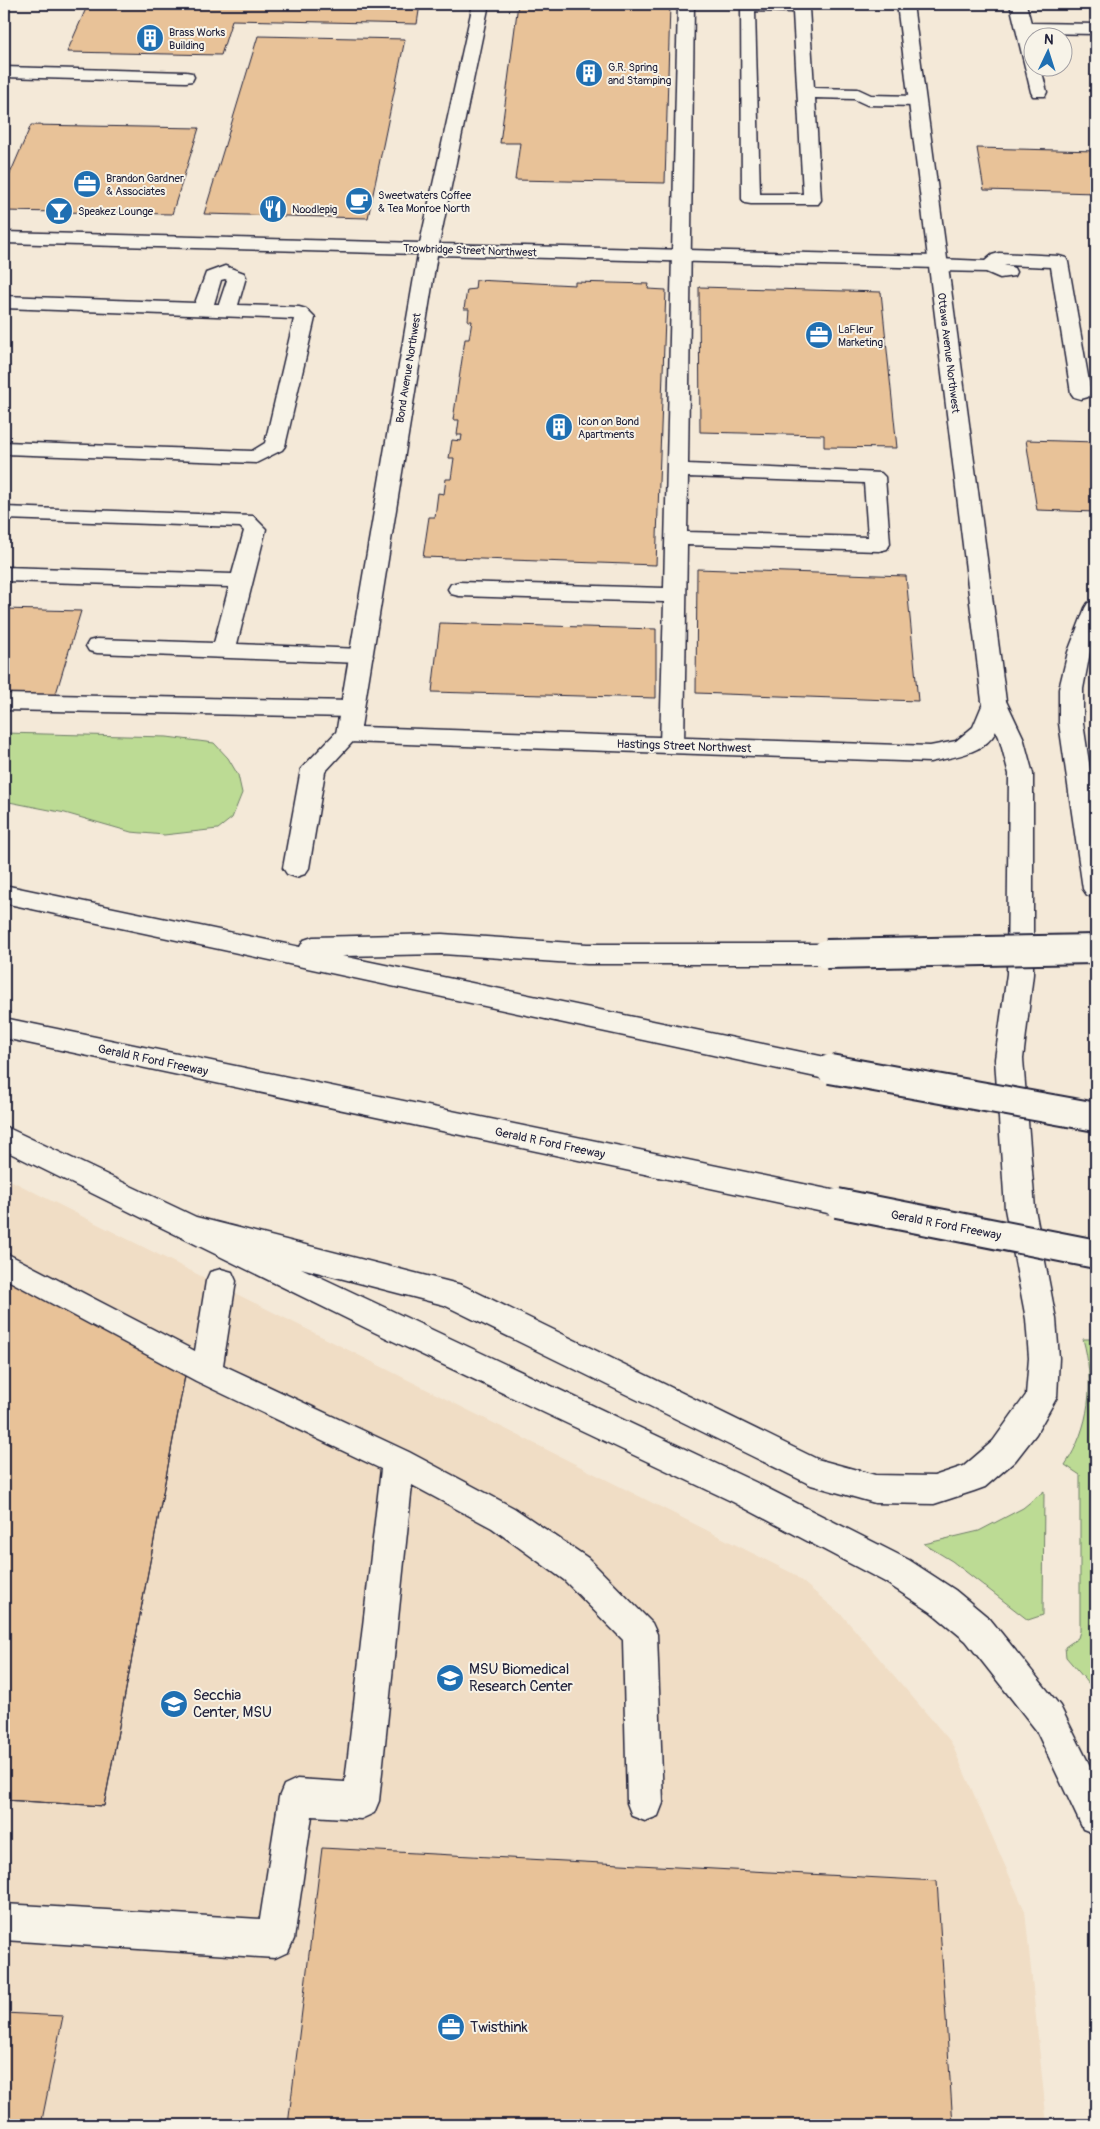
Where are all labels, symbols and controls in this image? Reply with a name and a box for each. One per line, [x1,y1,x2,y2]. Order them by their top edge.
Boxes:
building icon: Brass Works Building [135,23,165,53]
place label: Brass Works Building [169,26,225,52]
north arrow [1022,28,1072,78]
text: N [1044,31,1054,48]
building icon: G.R. Spring and Stamping [574,58,604,88]
place label: G.R. Spring and Stamping [608,61,672,87]
office icon: Brandon Gardner & Associates [72,169,102,199]
place label: Brandon Gardner & Associates [106,172,184,198]
cafe icon: Sweetwaters Coffee & Tea Monroe North [344,186,374,216]
place label: Sweetwaters Coffee & Tea Monroe North [378,189,472,215]
restaurant icon: Noodlepig [258,194,288,224]
bar icon: Speakez Lounge [44,196,74,226]
place label: Noodlepig [292,203,338,216]
place label: Speakez Lounge [78,205,154,218]
street label: Trowbridge Street Northwest [403,242,538,259]
street label: Ottawa Avenue Northwest [935,292,962,415]
street label: Bond Avenue Northwest [393,312,424,424]
office icon: LaFleur Marketing [804,320,834,350]
place label: LaFleur Marketing [838,323,883,349]
building icon: Icon on Bond Apartments [544,412,574,442]
place label: Icon on Bond Apartments [578,415,639,441]
street label: Hastings Street Northwest [616,737,752,756]
street label: Gerald R Ford Freeway [96,1041,209,1079]
street label: Gerald R Ford Freeway [493,1124,606,1162]
street label: Gerald R Ford Freeway [889,1207,1002,1244]
place label: MSU Biomedical Research Center [469,1660,574,1696]
school or university icon: MSU Biomedical Research Center [435,1663,465,1693]
place label: Secchia Center, MSU [193,1686,272,1722]
school or university icon: Secchia Center, MSU [159,1689,189,1719]
office icon: Twisthink [436,2012,466,2042]
place label: Twisthink [470,2018,529,2037]

